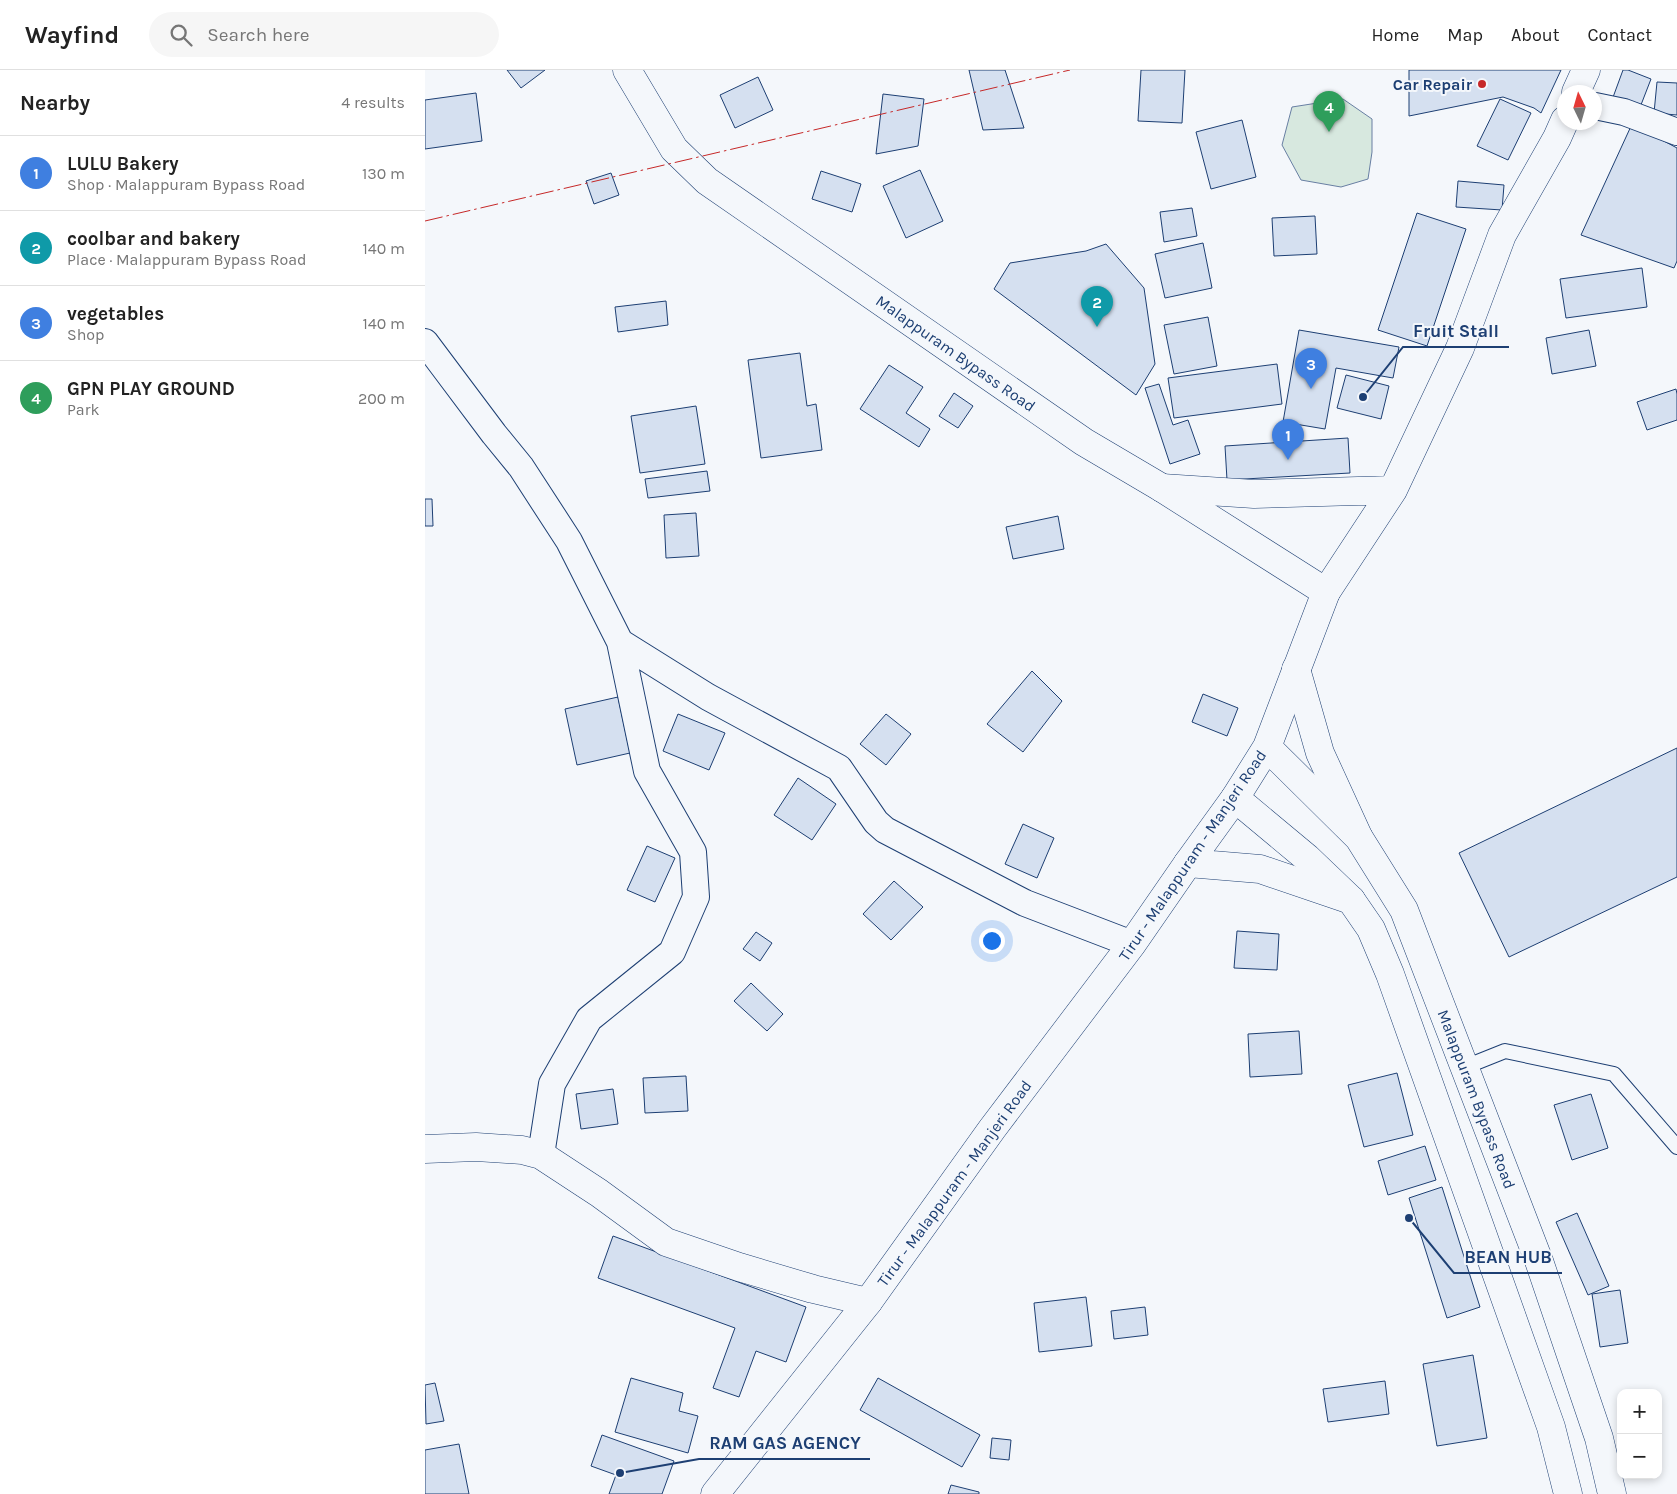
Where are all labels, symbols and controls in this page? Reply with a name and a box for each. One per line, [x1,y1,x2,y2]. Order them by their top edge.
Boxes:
search box [149,12,499,57]
text: Wayfind [25,21,119,49]
icon: search [167,21,195,49]
text: Search here [207,24,309,46]
text: Home [1371,24,1419,46]
text: Map [1447,24,1483,46]
text: About [1511,24,1560,46]
text: Contact [1588,24,1652,46]
place label: Car Repair [1393,75,1473,94]
marker: Car Repair [1476,78,1488,90]
north arrow [1557,85,1602,130]
text: Nearby [20,91,90,115]
pin: 4 [1313,91,1345,132]
text: 4 results [341,93,405,112]
text: LULU Bakery [67,153,179,175]
text: 1 [33,164,39,183]
text: 130 m [362,164,405,183]
text: Shop · Malappuram Bypass Road [67,175,305,194]
text: coolbar and bakery [67,228,240,250]
text: 2 [31,239,41,258]
text: 140 m [363,239,405,258]
text: Place · Malappuram Bypass Road [67,250,306,269]
pin: 2 [1081,286,1113,327]
street label: Malappuram Bypass Road [872,291,1039,416]
text: vegetables [67,303,164,325]
text: 3 [31,314,41,333]
text: 140 m [363,314,405,333]
callout: Fruit Stall [1403,314,1509,347]
text: Fruit Stall [1413,320,1499,342]
text: Shop [67,325,104,344]
pin: 3 [1295,348,1327,389]
text: GPN PLAY GROUND [67,378,235,400]
text: 4 [31,389,41,408]
text: 200 m [358,389,405,408]
text: Park [67,400,99,419]
pin: 1 [1272,419,1304,460]
street label: Tirur - Malappuram - Manjeri Road [1115,746,1270,964]
your location [979,928,1005,954]
street label: Malappuram Bypass Road [1434,1007,1520,1191]
street label: Tirur - Malappuram - Manjeri Road [873,1076,1036,1290]
callout: BEAN HUB [1454,1240,1562,1273]
text: BEAN HUB [1464,1246,1552,1268]
map controls [1617,1389,1662,1479]
button: + [1617,1389,1662,1434]
callout: RAM GAS AGENCY [699,1426,870,1459]
text: RAM GAS AGENCY [709,1432,861,1454]
button: − [1617,1434,1662,1479]

